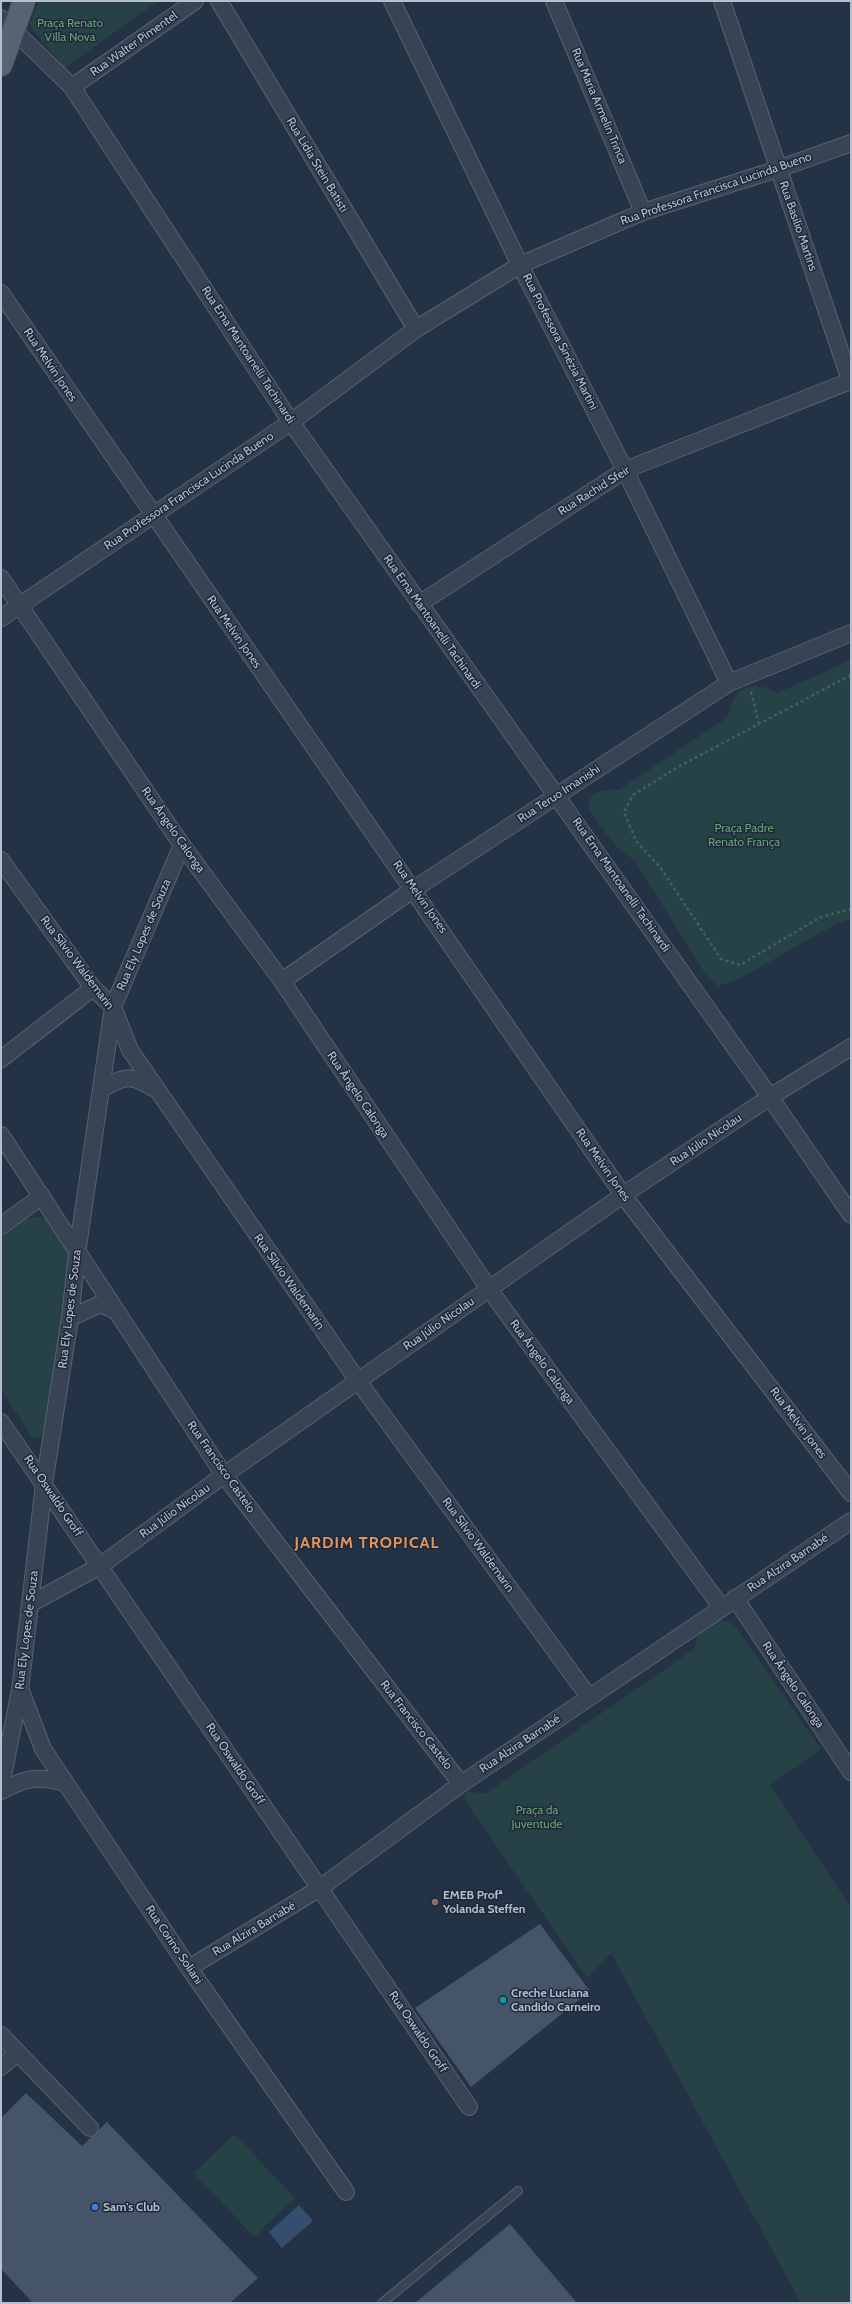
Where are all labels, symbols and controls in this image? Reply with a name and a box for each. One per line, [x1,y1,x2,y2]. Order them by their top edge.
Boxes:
street label: Rua Walter Pimentel [87,8,181,80]
park label: Praça Renato Villa Nova [37,16,103,44]
street label: Rua Maria Armelin Trinca [568,46,630,166]
street label: Rua Lídia Stein Batisti [283,115,351,215]
street label: Rua Professora Francisca Lucinda Bueno [619,149,813,229]
street label: Rua Basilio Martins [776,179,820,273]
street label: Rua Professora Sinézia Martini [519,271,601,413]
street label: Rua Ema Mantoanelli Tachinardi [198,284,298,426]
street label: Rua Melvin Jones [20,326,80,404]
street label: Rua Professora Francisca Lucinda Bueno [102,429,276,553]
street label: Rua Rachid Sfeir [555,463,633,519]
street label: Rua Ema Mantoanelli Tachinardi [380,552,484,692]
street label: Rua Melvin Jones [204,593,264,671]
street label: Rua Teruo Imanishi [515,762,603,826]
street label: Rua Ângelo Calonga [138,784,208,876]
street label: Rua Ema Mantoanelli Tachinardi [569,815,673,955]
park label: Praça Padre Renato França [708,821,780,849]
street label: Rua Melvin Jones [390,858,450,936]
street label: Rua Ely Lopes de Souza [114,877,174,993]
street label: Rua Sílvio Waldemarin [37,913,117,1013]
street label: Rua Ângelo Calonga [324,1049,392,1141]
street label: Rua Júlio Nicolau [667,1111,745,1169]
street label: Rua Melvin Jones [573,1126,633,1204]
street label: Rua Sílvio Waldemarin [251,1231,327,1333]
street label: Rua Ely Lopes de Souza [56,1249,84,1369]
street label: Rua Júlio Nicolau [401,1294,477,1354]
street label: Rua Ângelo Calonga [506,1317,578,1407]
street label: Rua Melvin Jones [767,1385,829,1461]
street label: Rua Francisco Castelo [184,1418,258,1516]
street label: Rua Oswaldo Groff [20,1452,86,1540]
street label: Rua Júlio Nicolau [137,1481,213,1541]
street label: Rua Sílvio Waldemarin [439,1495,517,1595]
street label: Rua Alzira Barnabé [745,1531,831,1595]
district label: JARDIM TROPICAL [294,1533,440,1553]
street label: Rua Ely Lopes de Souza [13,1570,41,1690]
street label: Rua Ângelo Calonga [759,1639,827,1731]
street label: Rua Francisco Castelo [377,1678,455,1772]
street label: Rua Alzira Barnabé [477,1712,563,1776]
street label: Rua Oswaldo Groff [202,1720,268,1808]
park label: Praça da Juventude [512,1803,562,1831]
place label: EMEB Profª Yolanda Steffen [443,1888,525,1916]
marker: EMEB Profª Yolanda Steffen [430,1897,440,1907]
street label: Rua Alzira Barnabé [210,1899,298,1959]
street label: Rua Corino Soliani [142,1903,206,1987]
place label: Creche Luciana Candido Carneiro [511,1986,601,2014]
street label: Rua Oswaldo Groff [385,1988,451,2076]
marker: Creche Luciana Candido Carneiro [498,1995,508,2005]
place label: Sam's Club [103,2200,160,2214]
marker: Sam's Club [90,2202,100,2212]

